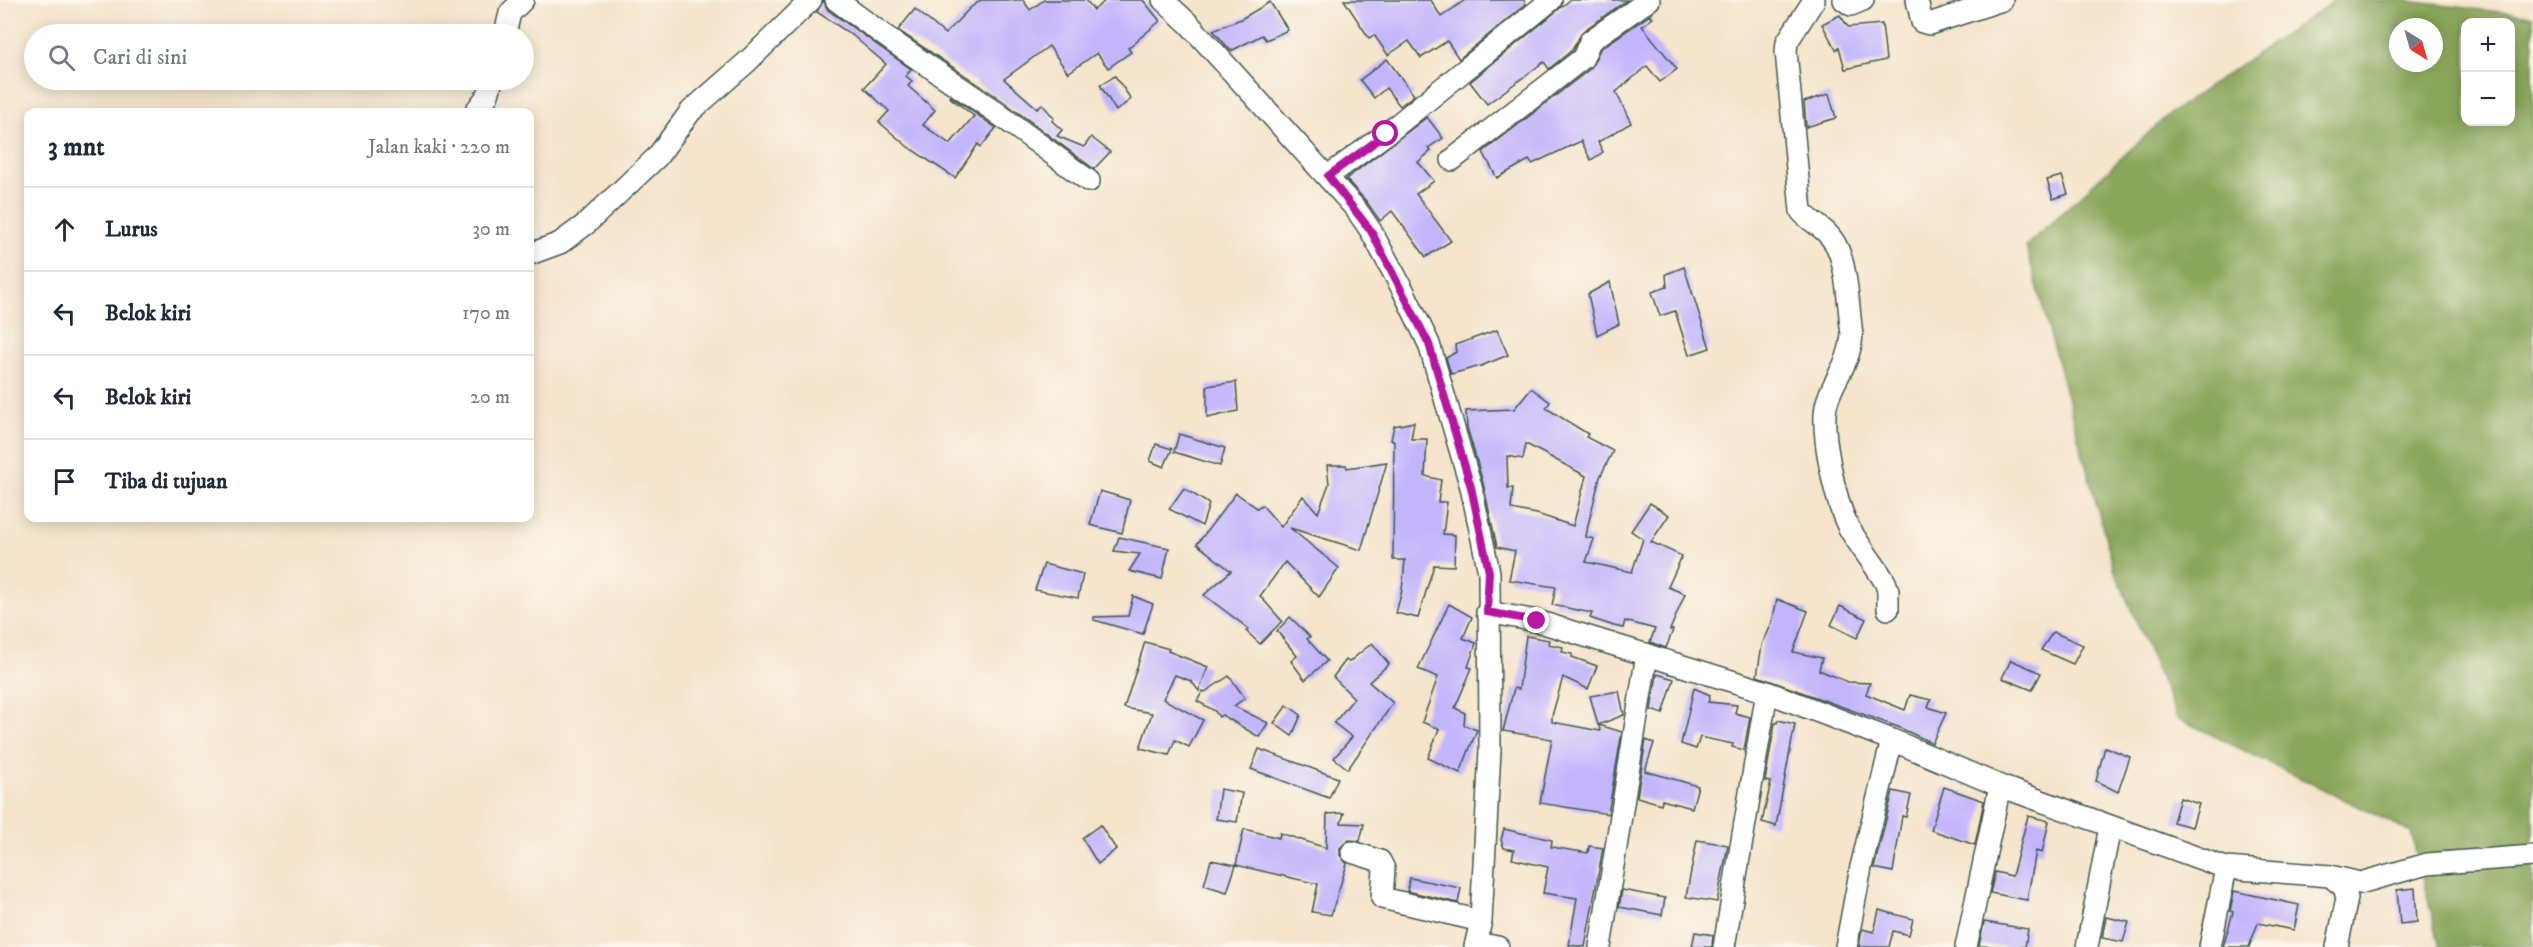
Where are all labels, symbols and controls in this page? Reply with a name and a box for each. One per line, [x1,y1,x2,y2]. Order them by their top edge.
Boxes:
north arrow [2389,18,2443,72]
map controls [2461,18,2515,126]
button: + [2461,18,2515,72]
search box [24,24,534,90]
icon: search [45,41,78,74]
text: Cari di sini [93,44,187,71]
button: − [2461,72,2515,126]
route start [1372,120,1398,146]
text: 3 mnt [48,131,105,164]
text: Jalan kaki · 220 m [368,135,510,160]
icon: ahead [48,213,81,246]
text: Lurus [105,216,158,243]
text: 30 m [472,217,510,242]
icon: left [48,297,81,330]
text: Belok kiri [105,300,191,327]
text: 170 m [462,301,510,326]
icon: left [48,381,81,414]
text: Belok kiri [105,384,191,411]
text: 20 m [470,385,510,410]
icon: arrive [48,465,81,498]
text: Tiba di tujuan [105,468,227,495]
route end [1523,607,1549,633]

